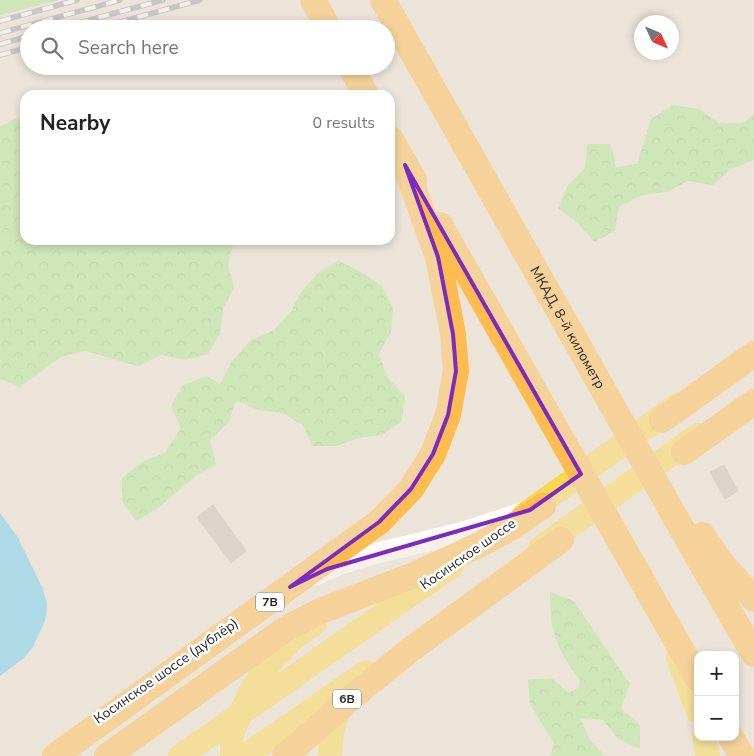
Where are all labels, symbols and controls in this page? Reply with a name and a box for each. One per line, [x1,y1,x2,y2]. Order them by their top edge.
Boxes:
north arrow [634,15,679,60]
search box [20,20,395,75]
icon: search [38,34,66,62]
text: Search here [78,35,179,61]
text: Nearby [40,109,110,137]
text: 0 results [313,112,375,134]
street label: МКАД, 8-й километр [526,263,610,392]
street label: Косинское шоссе [416,514,520,594]
road number: 7B [256,592,284,612]
street label: Косинское шоссе (дублёр) [90,614,242,728]
map controls [694,651,739,741]
button: + [694,651,739,696]
road number: 6B [333,690,361,709]
button: − [694,696,739,741]

